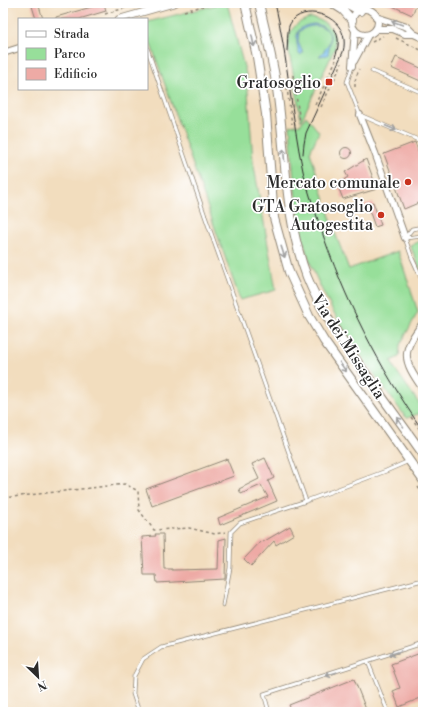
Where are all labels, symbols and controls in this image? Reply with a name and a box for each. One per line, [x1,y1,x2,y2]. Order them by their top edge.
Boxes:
legend [18,18,148,90]
one-way arrow [391,19,403,27]
text: Strada [54,27,90,42]
one-way arrow [250,34,258,47]
text: Parco [54,47,86,62]
text: Edificio [54,67,97,82]
place label: Gratosoglio [237,73,321,93]
marker: Gratosoglio [324,77,334,87]
one-way arrow [385,125,397,132]
one-way arrow [281,149,288,162]
place label: Mercato comunale [266,173,400,193]
marker: Mercato comunale [403,177,413,187]
place label: GTA Gratosoglio Autogestita [252,197,374,235]
marker: GTA Gratosoglio Autogestita [376,210,386,220]
one-way arrow [280,246,287,259]
street label: Via dei Missaglia [306,290,390,403]
one-way arrow [339,361,347,372]
one-way arrow [396,417,404,428]
one-way arrow [390,649,402,657]
north arrow [18,657,58,697]
one-way arrow [325,670,337,678]
text: N [35,677,49,693]

